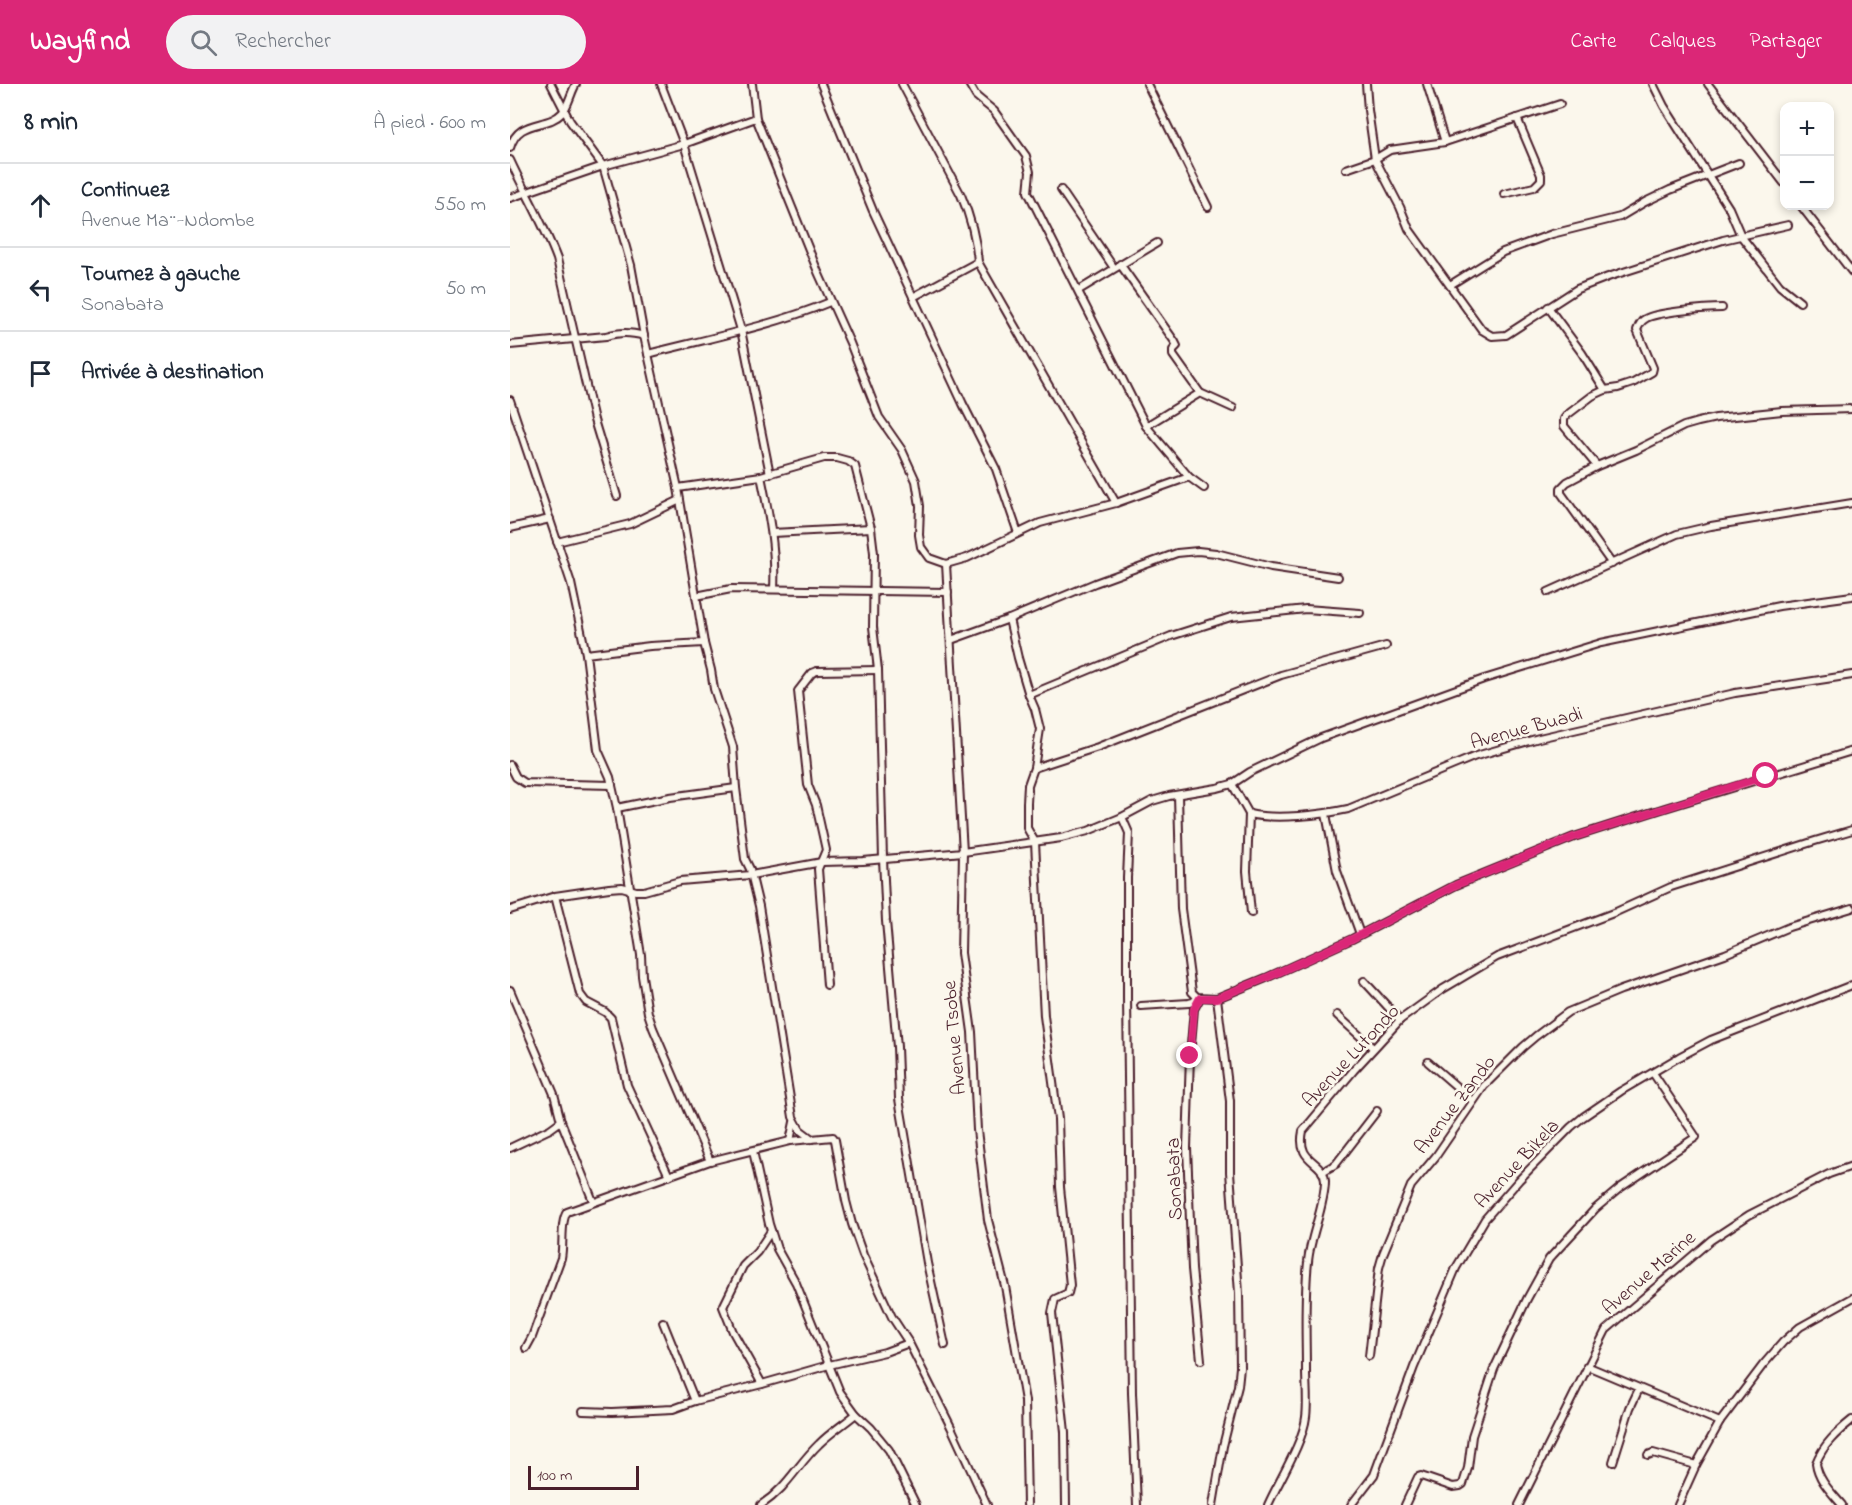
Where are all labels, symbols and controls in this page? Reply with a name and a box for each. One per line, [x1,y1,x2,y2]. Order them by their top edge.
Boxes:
search box [166,15,586,69]
text: Wayfind [30,22,130,63]
icon: search [187,26,220,59]
text: Rechercher [235,26,331,58]
text: Carte [1570,27,1616,57]
text: Calques [1649,27,1716,57]
text: Partager [1749,27,1822,57]
map controls [1780,102,1834,210]
button: + [1780,102,1834,156]
text: 8 min [24,104,78,142]
text: À pied · 600 m [373,109,486,138]
button: − [1780,156,1834,210]
text: Continuez [81,175,169,207]
icon: ahead [24,189,57,222]
text: 550 m [434,191,486,220]
text: Avenue Ma¨-Ndombe [81,207,254,236]
text: Tournez à gauche [81,259,240,291]
icon: left [24,273,57,306]
text: 50 m [445,275,486,304]
text: Sonabata [81,291,164,320]
icon: arrive [24,357,57,390]
text: Arrivée à destination [81,357,264,389]
street label: Avenue Buadi [1467,700,1586,758]
route start [1752,762,1778,788]
street label: Avenue Tsobe [936,979,975,1096]
street label: Avenue Lutondo [1296,998,1408,1115]
route end [1176,1042,1202,1068]
street label: Avenue Zando [1408,1050,1504,1161]
street label: Avenue Bikela [1468,1113,1567,1216]
street label: Sonabata [1160,1137,1191,1221]
street label: Avenue Marine [1596,1225,1703,1323]
scale bar [528,1463,639,1490]
text: 100 m [537,1464,572,1488]

